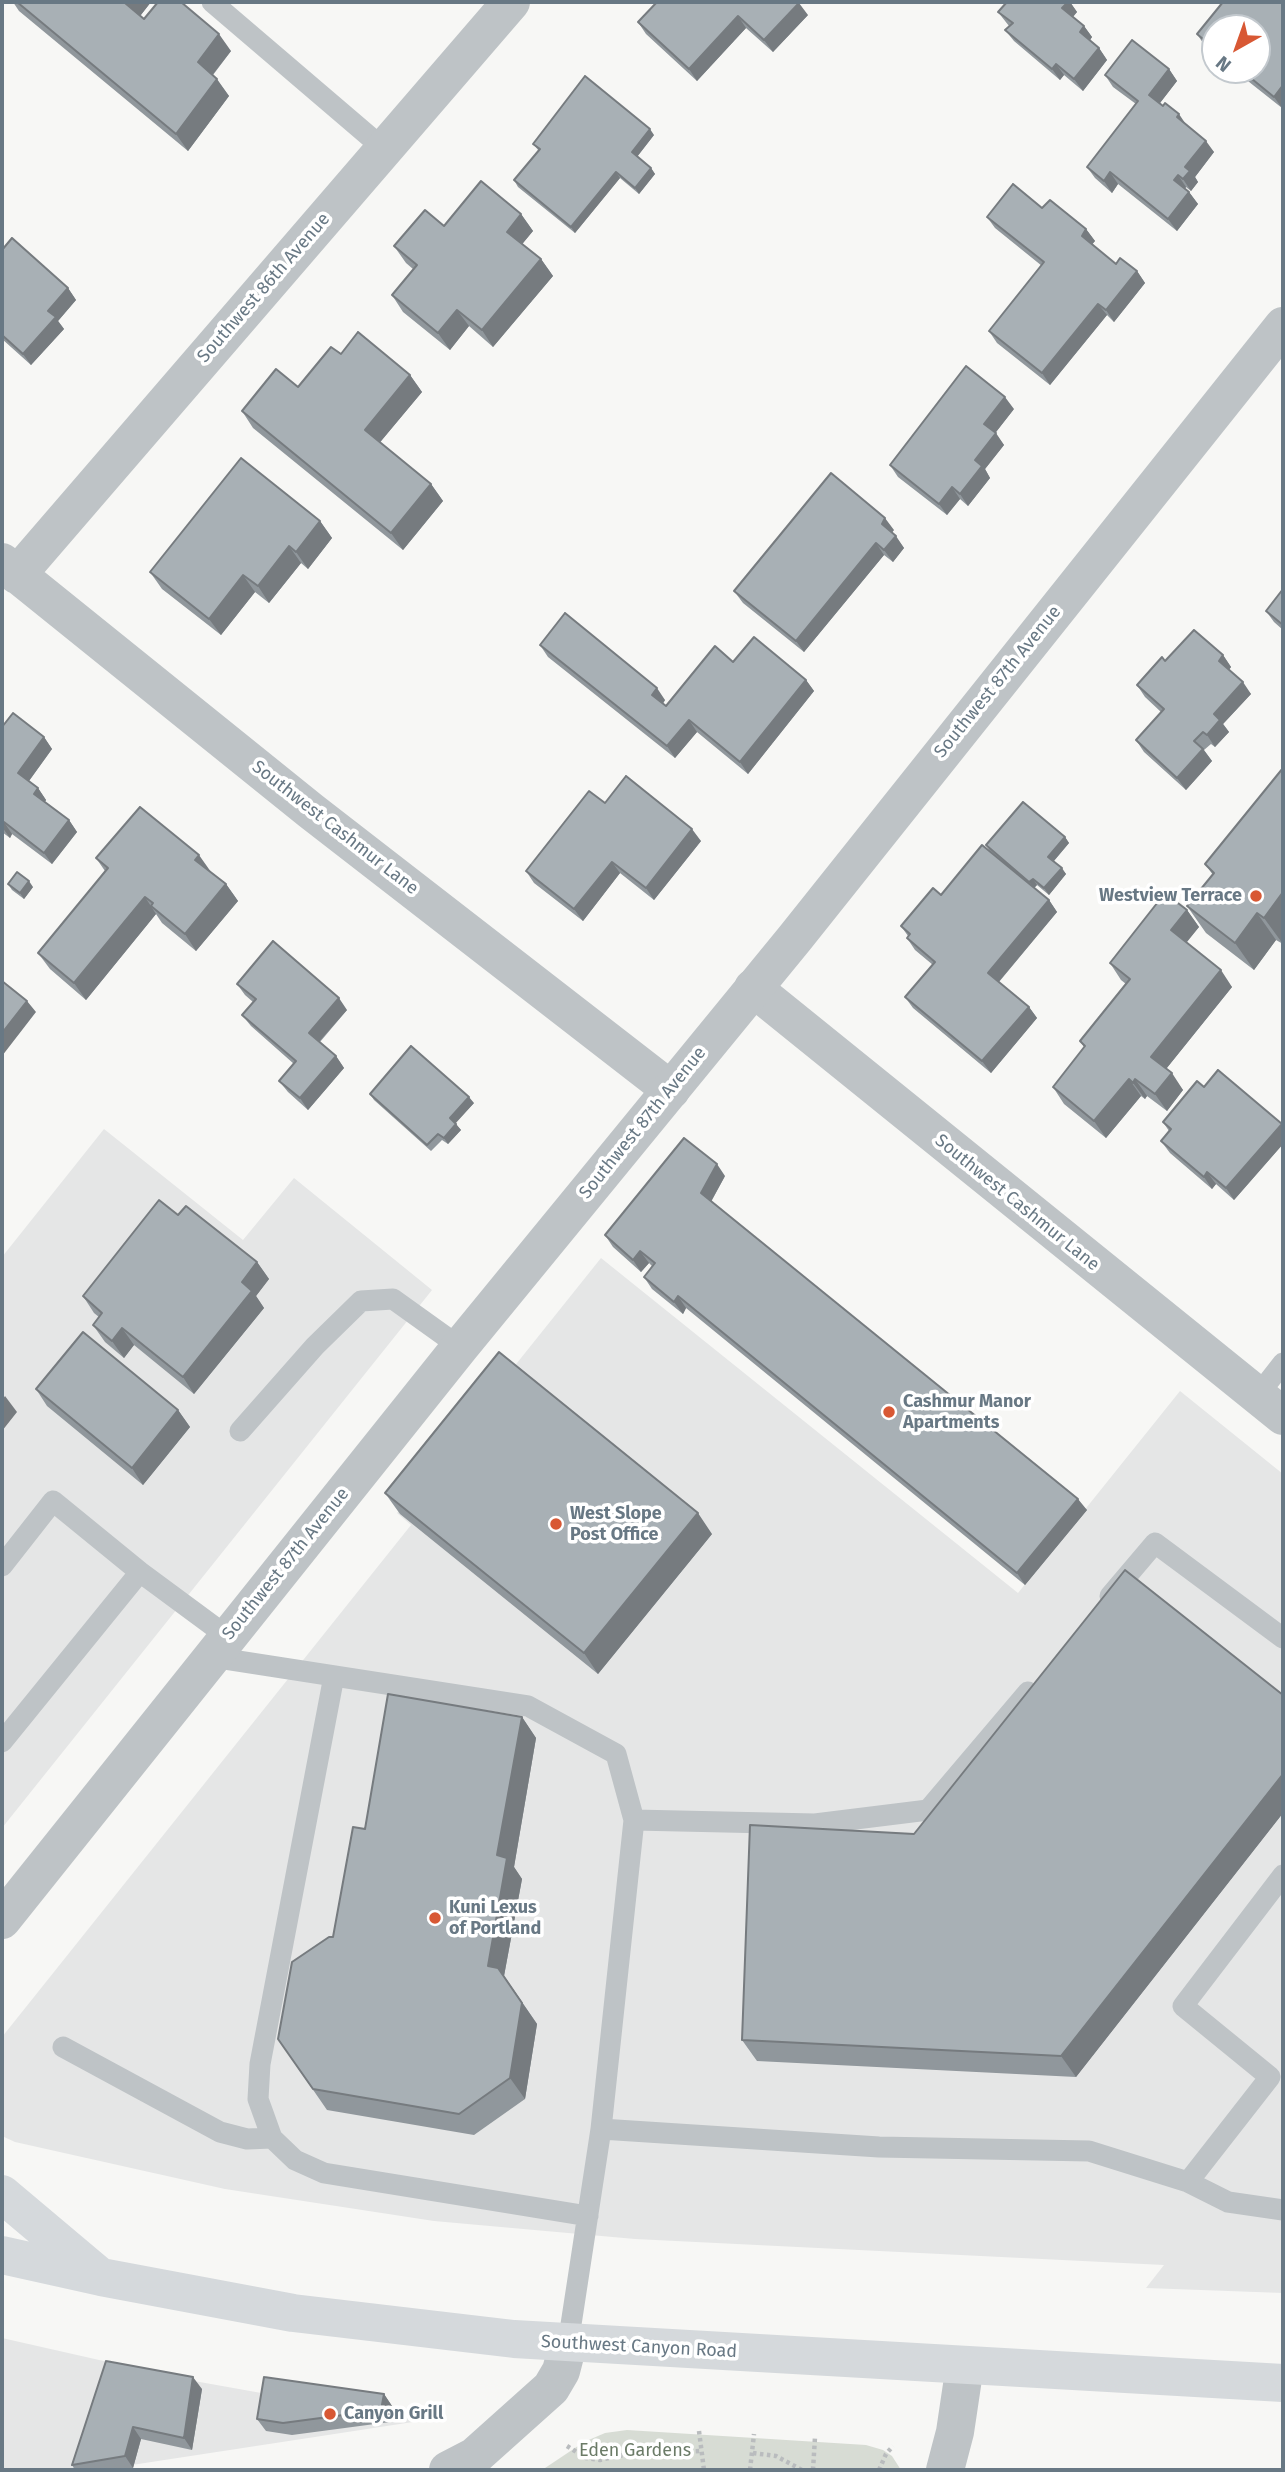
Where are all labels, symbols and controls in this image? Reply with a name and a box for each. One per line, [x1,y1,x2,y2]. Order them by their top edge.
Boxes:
north arrow [1201,14,1271,84]
text: N [1211,51,1236,77]
street label: Southwest 86th Avenue [193,209,335,367]
street label: Southwest 87th Avenue [930,602,1066,762]
street label: Southwest Cashmur Lane [247,756,423,900]
place label: Westview Terrace [1099,885,1242,907]
marker: Westview Terrace [1248,888,1264,904]
street label: Southwest 87th Avenue [575,1043,711,1203]
street label: Southwest Cashmur Lane [930,1130,1104,1276]
place label: Cashmur Manor Apartments [903,1391,1031,1434]
marker: Cashmur Manor Apartments [881,1404,897,1420]
street label: Southwest 87th Avenue [218,1484,354,1644]
place label: West Slope Post Office [570,1503,662,1546]
marker: West Slope Post Office [548,1516,564,1532]
place label: Kuni Lexus of Portland [449,1897,541,1940]
marker: Kuni Lexus of Portland [427,1910,443,1926]
street label: Southwest Canyon Road [540,2331,738,2363]
place label: Canyon Grill [344,2403,443,2425]
marker: Canyon Grill [322,2406,338,2422]
park label: Eden Gardens [579,2440,691,2462]

